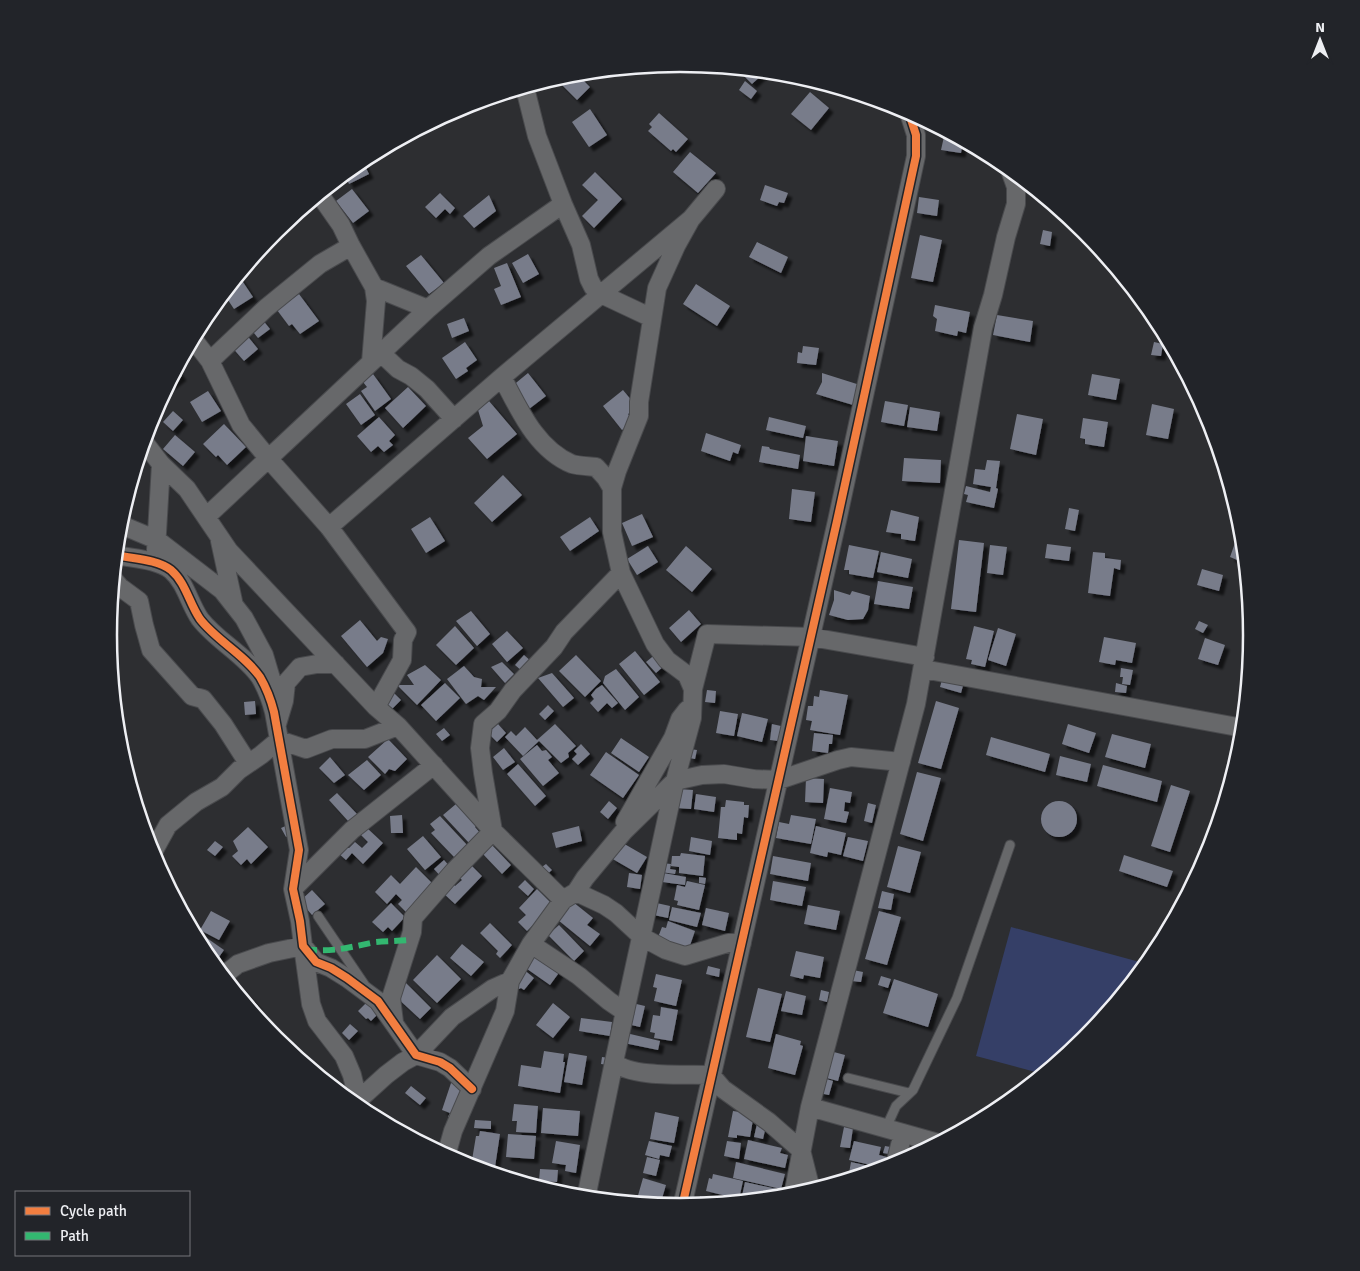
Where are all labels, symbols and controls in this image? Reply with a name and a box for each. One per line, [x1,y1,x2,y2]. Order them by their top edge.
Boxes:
north arrow [1295,15,1345,65]
text: N [1315,19,1325,36]
legend [15,1191,190,1256]
text: Cycle path [60,1202,127,1220]
text: Path [60,1227,89,1245]

